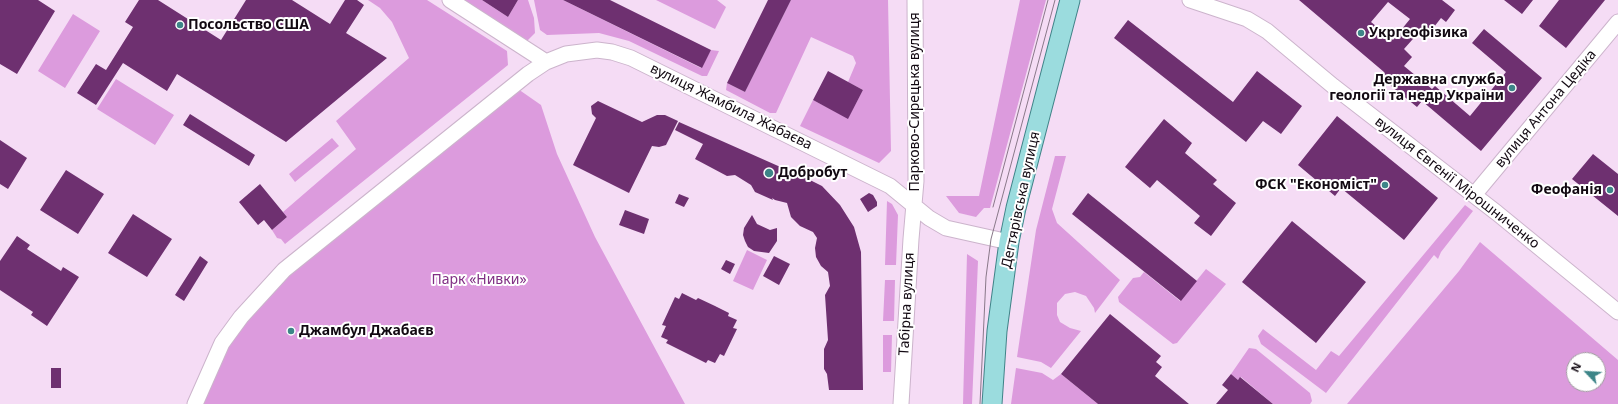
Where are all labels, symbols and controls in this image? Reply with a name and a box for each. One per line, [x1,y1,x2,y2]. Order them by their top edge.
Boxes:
street label: Парково-Сирецька вулиця [907,12,923,192]
place label: Посольство США [188,17,309,33]
marker: Посольство США [175,20,185,30]
place label: Укргеофізика [1369,25,1468,41]
marker: Укргеофізика [1356,28,1366,38]
street label: вулиця Антона Цедіка [1492,47,1600,171]
street label: вулиця Жамбила Жабаєва [647,60,815,154]
place label: Державна служба геології та недр України [1329,72,1504,104]
marker: Державна служба геології та недр України [1507,83,1517,93]
street label: вулиця Євгенії Мірошниченко [1371,113,1543,253]
street label: Дегтярівська вулиця [998,130,1044,270]
place label: Добробут [778,165,847,181]
marker: Добробут [763,167,775,179]
place label: ФСК "Економіст" [1255,177,1377,193]
marker: ФСК "Економіст" [1380,180,1390,190]
place label: Феофанія [1531,182,1602,198]
marker: Феофанія [1605,185,1615,195]
street label: Табірна вулиця [896,252,918,356]
park label: Парк «Нивки» [431,272,527,288]
place label: Джамбул Джабаєв [299,323,434,339]
marker: Джамбул Джабаєв [286,326,296,336]
north arrow [1566,352,1606,392]
text: N [1567,360,1584,374]

